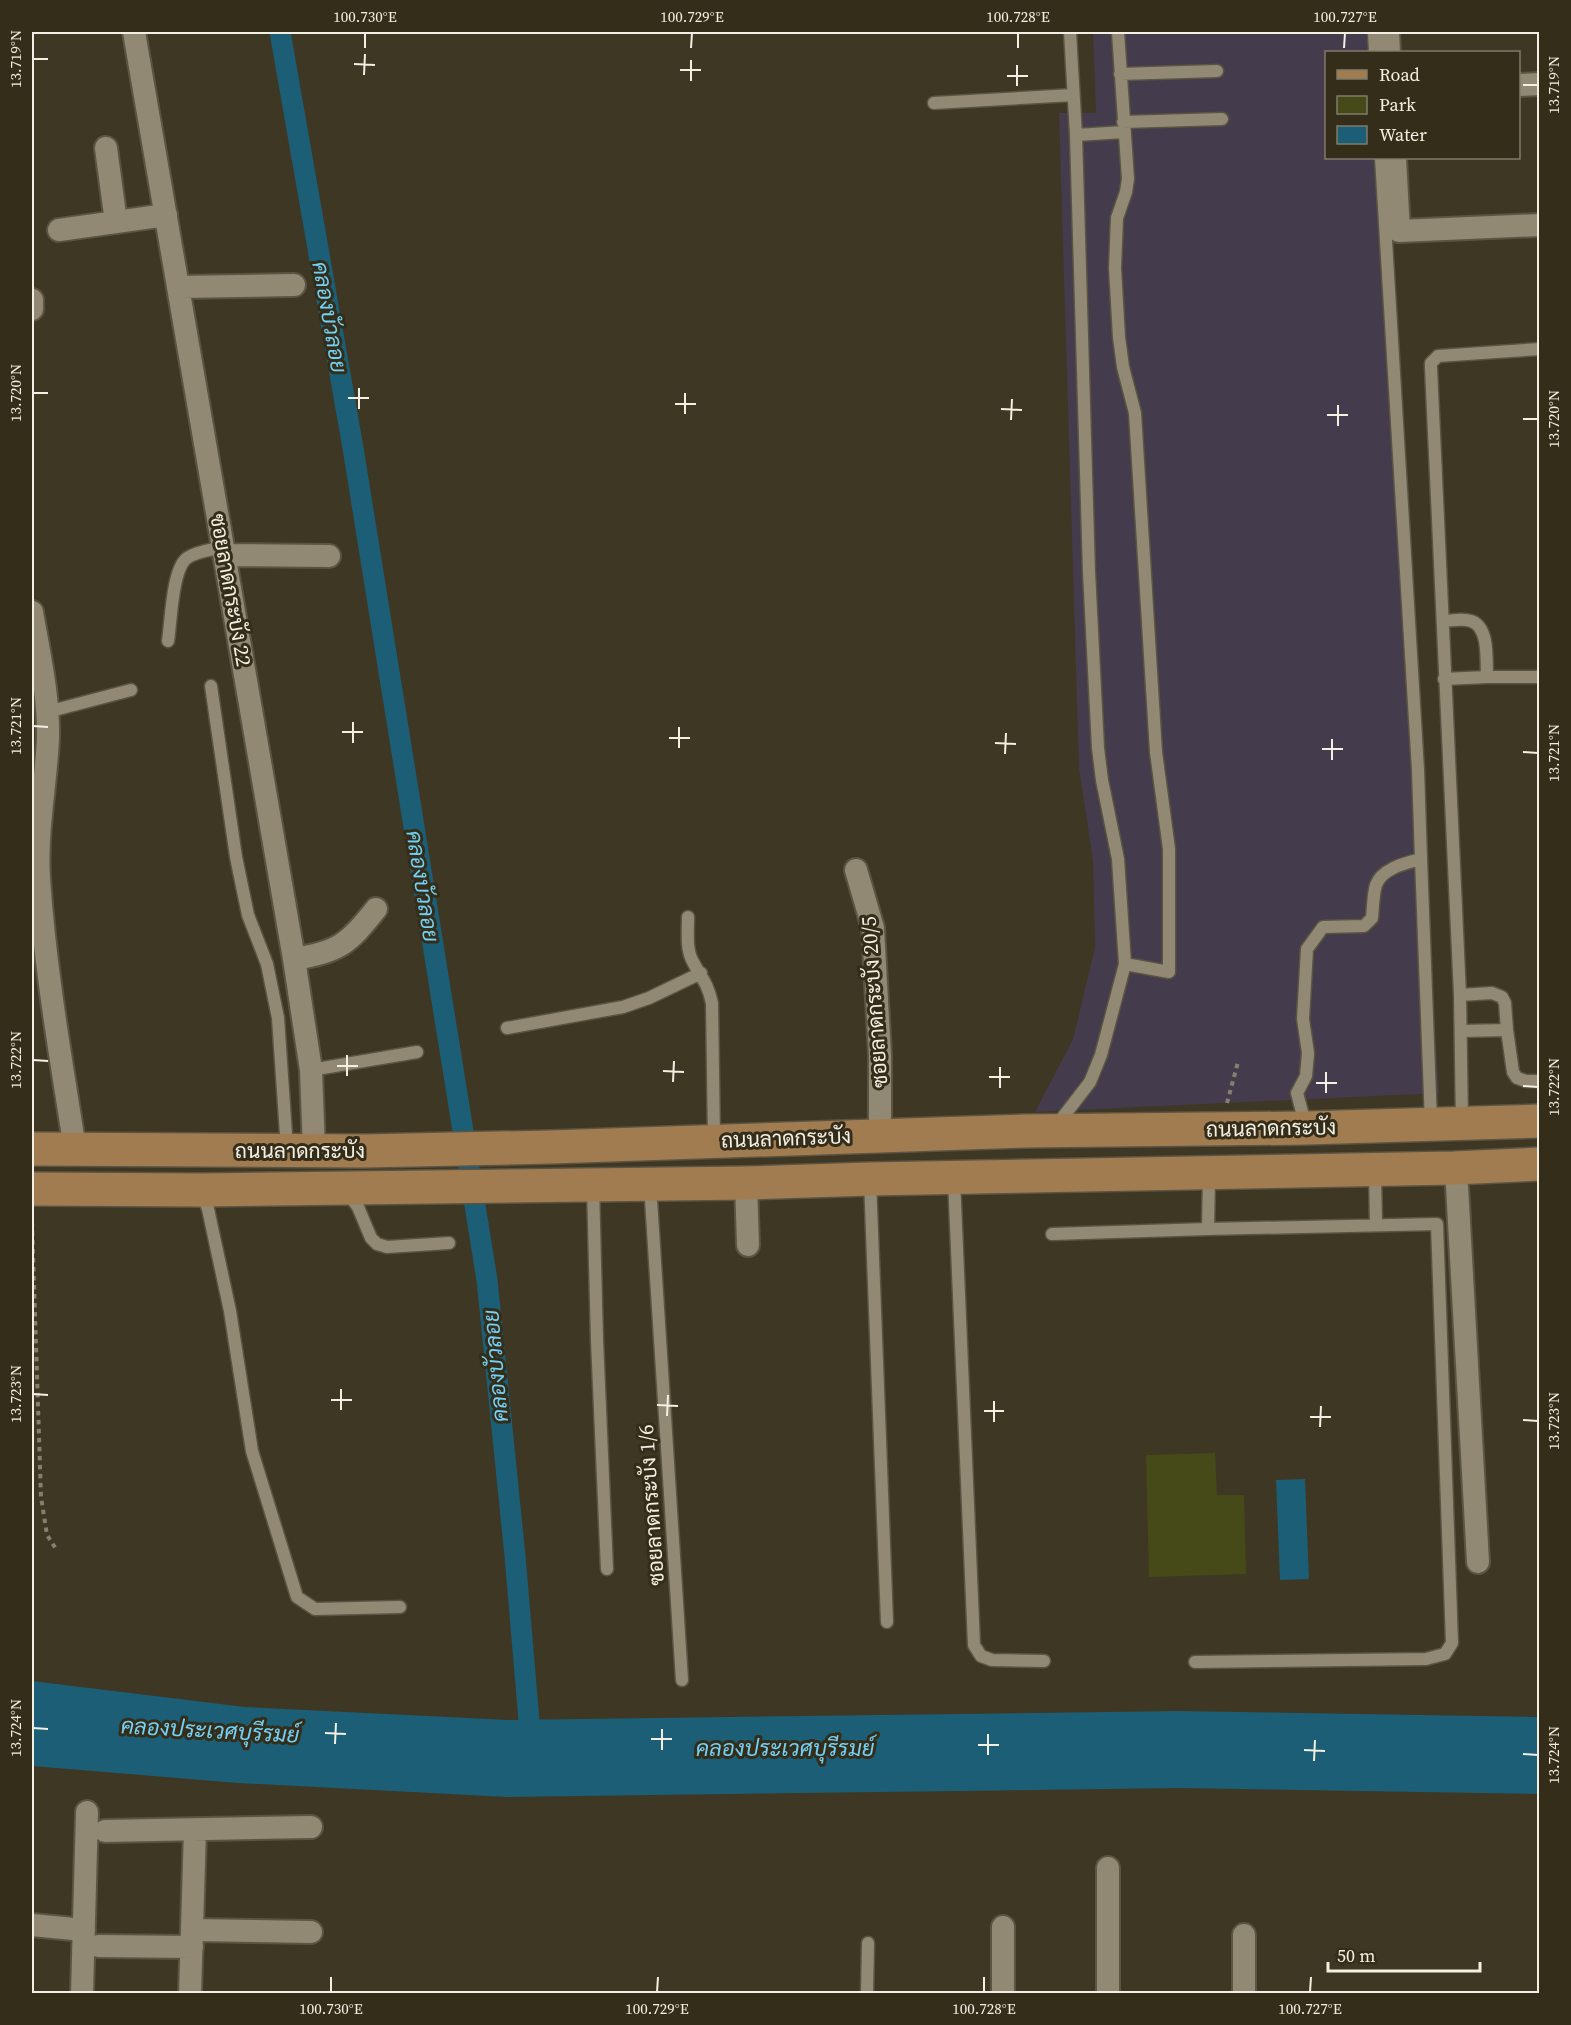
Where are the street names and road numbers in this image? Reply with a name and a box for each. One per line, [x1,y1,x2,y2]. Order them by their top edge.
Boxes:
street label: ซอยลาดกระบัง 22 [203,511,259,669]
street label: ซอยลาดกระบัง 20/5 [854,915,894,1089]
street label: ถนนลาดกระบัง [1206,1112,1336,1144]
street label: ถนนลาดกระบัง [720,1121,852,1155]
street label: ถนนลาดกระบัง [235,1136,365,1165]
street label: ซอยลาดกระบัง 1/6 [631,1423,671,1587]

